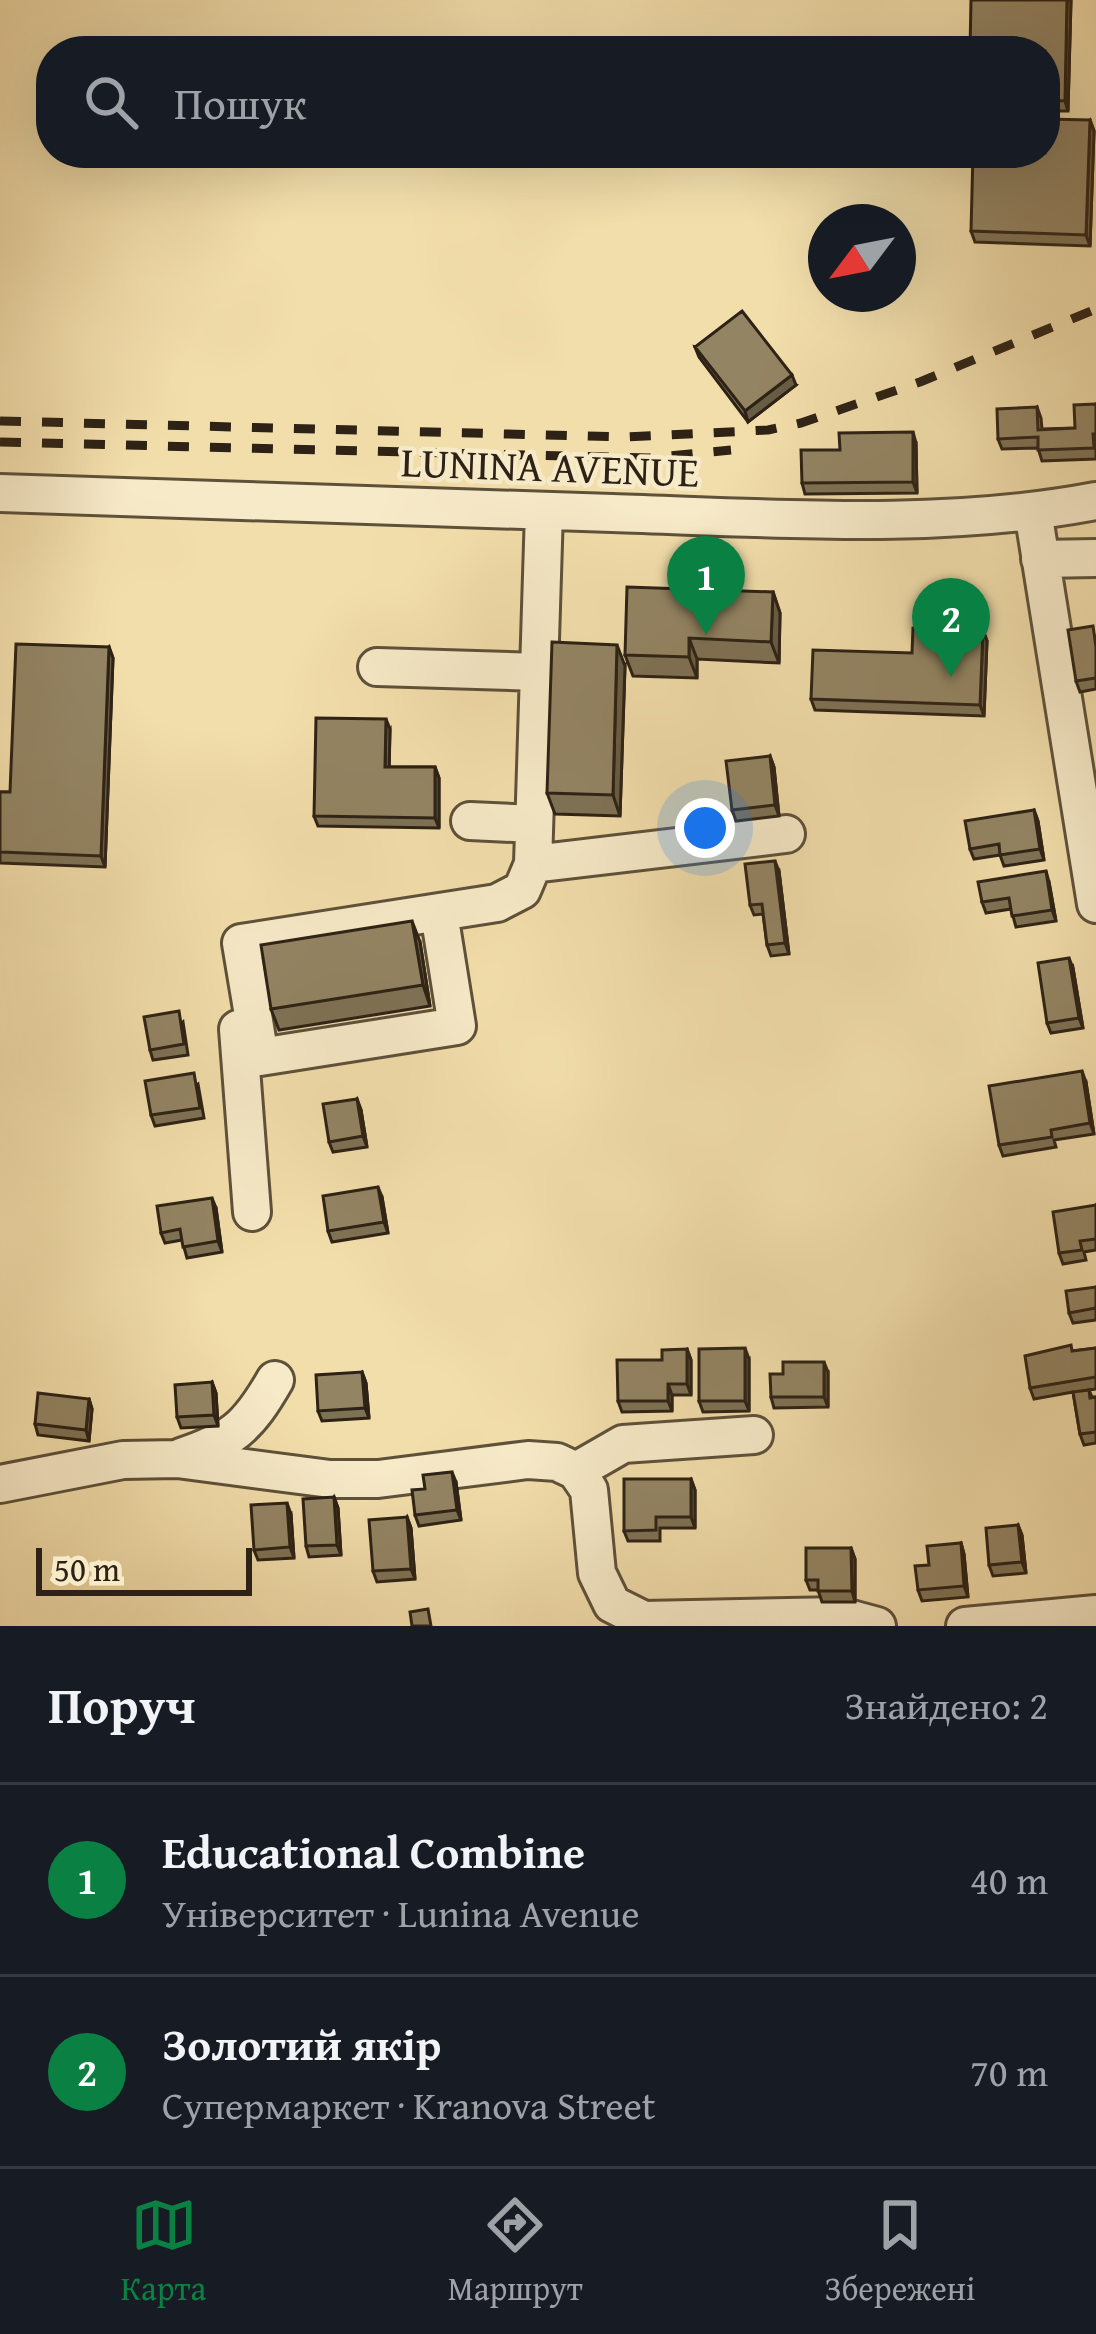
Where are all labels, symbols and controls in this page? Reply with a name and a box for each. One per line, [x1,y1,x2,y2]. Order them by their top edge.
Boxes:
search box [36,36,1060,168]
icon: search [78,69,144,135]
text: Пошук [174,70,307,135]
north arrow [808,204,916,312]
street label: LUNINA AVENUE [400,430,700,502]
pin: 1 [667,536,745,635]
pin: 2 [912,578,990,677]
your location [675,798,735,858]
scale bar [36,1542,252,1595]
text: 50 m [54,1545,120,1593]
text: Поруч [48,1667,195,1742]
text: Знайдено: 2 [845,1676,1048,1733]
text: Educational Combine [162,1819,585,1884]
text: 1 [77,1851,97,1908]
text: 40 m [970,1851,1048,1908]
text: Університет · Lunina Avenue [162,1884,640,1941]
text: Золотий якір [162,2011,441,2076]
text: 2 [77,2043,97,2100]
text: 70 m [970,2043,1048,2100]
text: Супермаркет · Kranova Street [162,2076,656,2133]
tab: Карта [121,2192,206,2312]
tab: Маршрут [448,2192,583,2312]
tab: Збережені [824,2192,975,2312]

